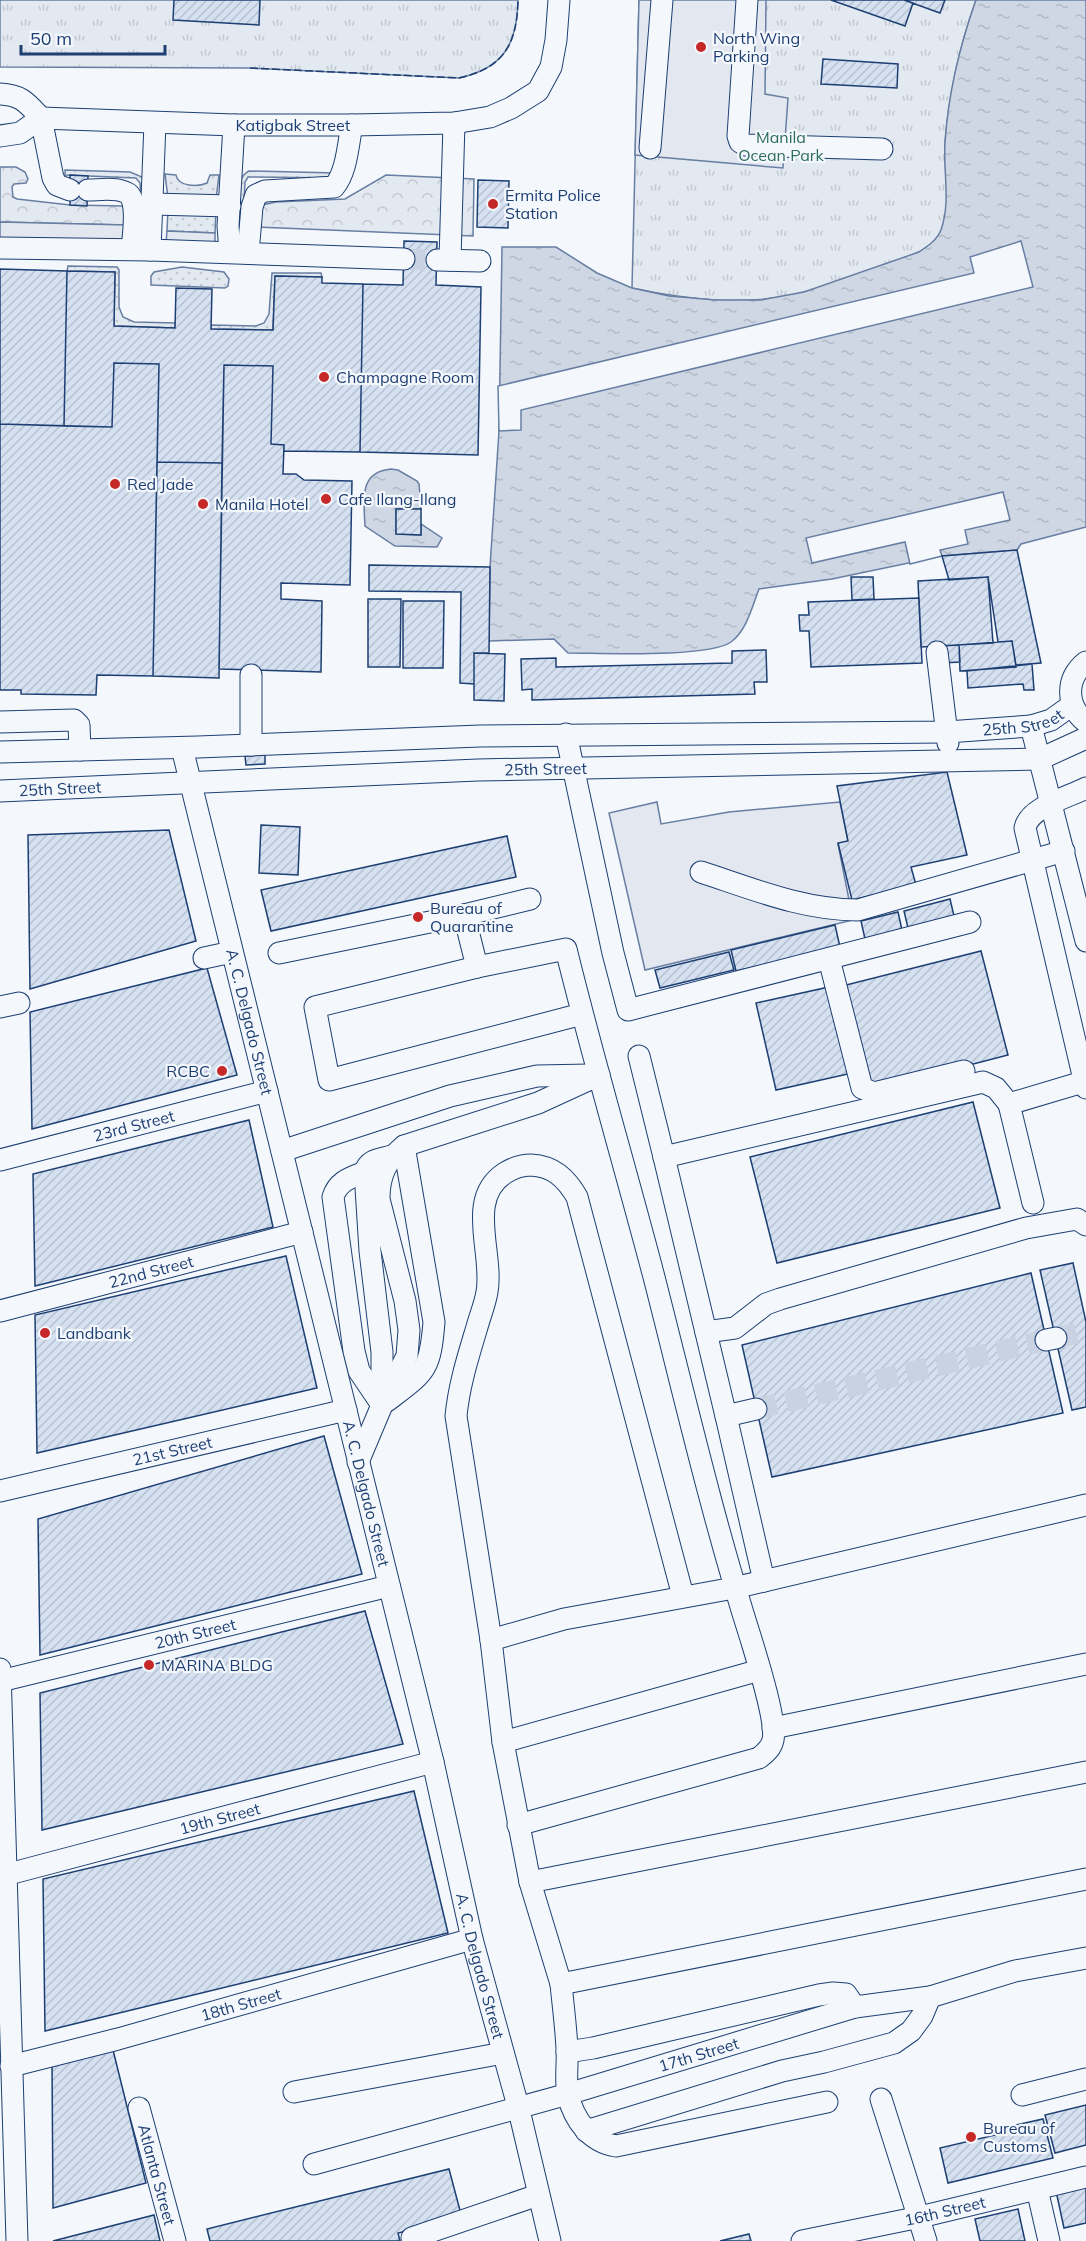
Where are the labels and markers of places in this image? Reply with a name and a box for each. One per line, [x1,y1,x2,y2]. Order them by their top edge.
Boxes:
place label: North Wing Parking [713,28,800,66]
marker: North Wing Parking [694,40,708,54]
place label: Ermita Police Station [505,185,601,223]
marker: Ermita Police Station [486,197,500,211]
place label: Champagne Room [336,367,474,387]
marker: Champagne Room [317,370,331,384]
place label: Red Jade [127,474,194,494]
marker: Red Jade [108,477,122,491]
place label: Cafe Ilang-Ilang [338,489,456,509]
marker: Cafe Ilang-Ilang [319,492,333,506]
place label: Manila Hotel [215,494,308,514]
marker: Manila Hotel [196,497,210,511]
place label: Bureau of Quarantine [430,898,513,936]
marker: Bureau of Quarantine [411,910,425,924]
place label: RCBC [166,1061,210,1081]
marker: RCBC [215,1064,229,1078]
place label: Landbank [57,1323,132,1343]
marker: Landbank [38,1326,52,1340]
place label: MARINA BLDG [161,1655,273,1675]
marker: MARINA BLDG [142,1658,156,1672]
place label: Bureau of Customs [983,2118,1056,2156]
marker: Bureau of Customs [964,2130,978,2144]

